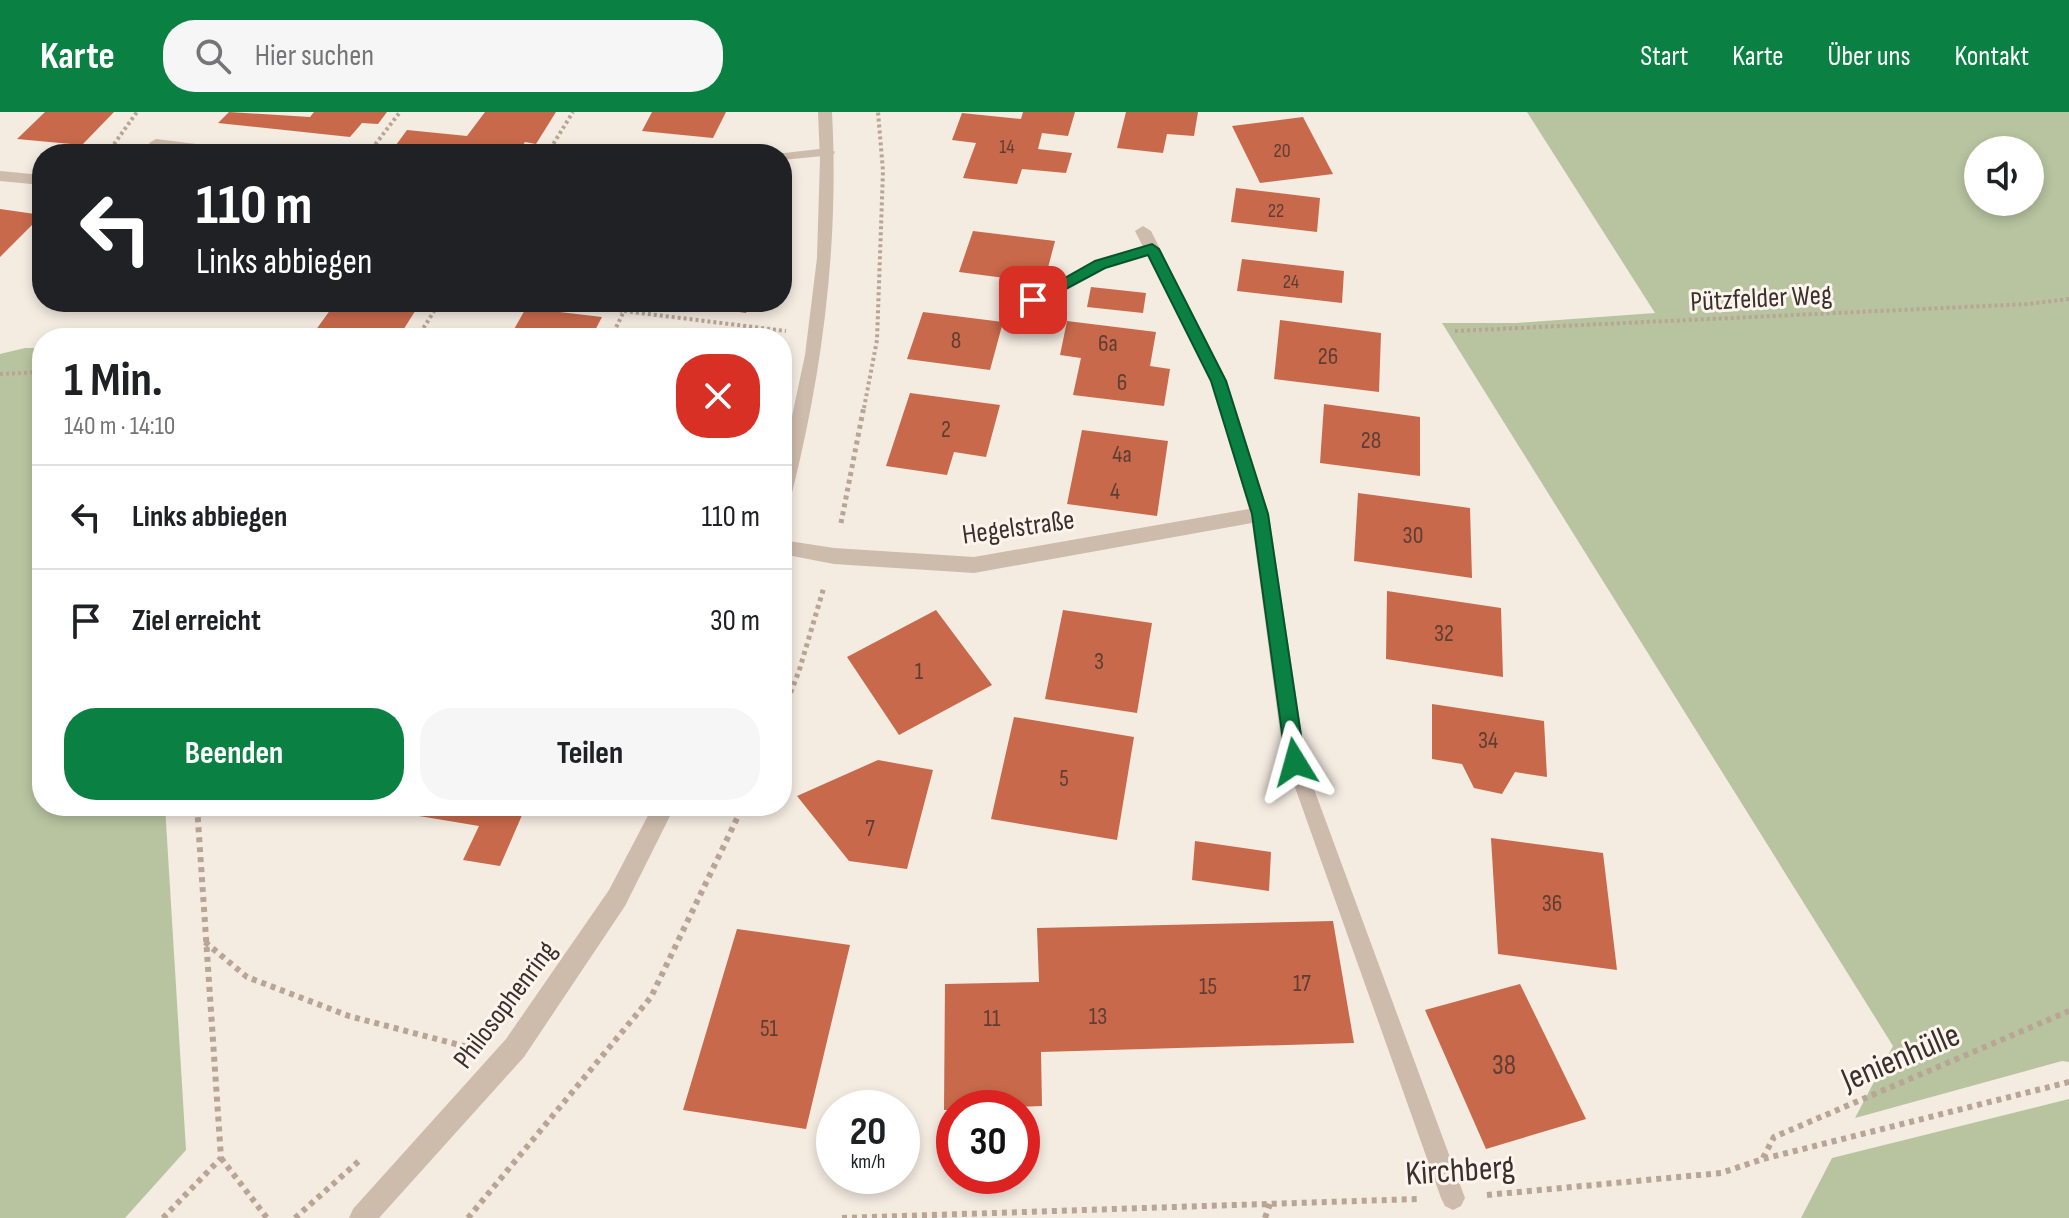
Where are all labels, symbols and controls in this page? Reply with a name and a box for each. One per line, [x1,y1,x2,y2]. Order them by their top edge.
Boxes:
search box [163,20,723,92]
text: Karte [40,34,115,79]
icon: search [191,34,235,78]
text: Hier suchen [255,38,374,74]
text: Start [1640,40,1688,73]
text: Karte [1732,40,1784,73]
text: Über uns [1828,40,1911,73]
text: Kontakt [1955,40,2029,73]
house number: 14 [999,135,1015,159]
map controls [1964,136,2044,216]
button: sound [1964,136,2044,216]
house number: 20 [1273,139,1291,163]
text: 110 m [196,173,312,240]
icon: left [64,176,168,280]
house number: 22 [1268,199,1284,223]
text: Links abbiegen [196,241,372,284]
pin [999,266,1067,334]
house number: 24 [1283,270,1299,294]
icon: arrive [1011,278,1055,322]
street label: Pützfelder Weg [1689,278,1833,319]
house number: 8 [951,326,961,355]
house number: 6a [1098,329,1118,358]
house number: 26 [1318,342,1338,371]
text: 1 Min. [64,352,163,409]
button: close [676,354,760,438]
house number: 6 [1117,368,1127,397]
text: 140 m · 14:10 [64,411,175,442]
house number: 2 [941,415,951,444]
house number: 28 [1361,426,1381,455]
house number: 4a [1112,440,1132,469]
house number: 4 [1110,477,1120,506]
icon: left [64,495,108,539]
text: Links abbiegen [132,499,287,535]
text: 110 m [702,499,760,535]
street label: Hegelstraße [960,503,1076,552]
house number: 30 [1403,521,1423,550]
icon: arrive [64,599,108,643]
text: Ziel erreicht [132,603,261,639]
text: 30 m [710,603,760,639]
house number: 32 [1434,619,1454,648]
house number: 3 [1094,647,1104,676]
house number: 1 [915,657,924,686]
button: Beenden [64,708,404,800]
button: Teilen [420,708,760,800]
position arrow [1253,720,1337,804]
house number: 34 [1478,726,1498,755]
house number: 5 [1059,764,1069,793]
house number: 7 [865,814,875,843]
house number: 36 [1542,889,1562,918]
street label: Philosophenring [447,935,564,1075]
house number: 17 [1293,969,1311,998]
house number: 15 [1199,972,1217,1001]
house number: 13 [1089,1002,1107,1031]
house number: 11 [984,1004,1001,1033]
house number: 51 [760,1014,779,1043]
street label: Jenienhülle [1834,1014,1966,1101]
house number: 38 [1492,1049,1516,1082]
speed limit sign: 30 [936,1090,1040,1194]
text: 20 [850,1108,886,1156]
street label: Kirchberg [1404,1146,1516,1195]
text: km/h [851,1150,885,1174]

